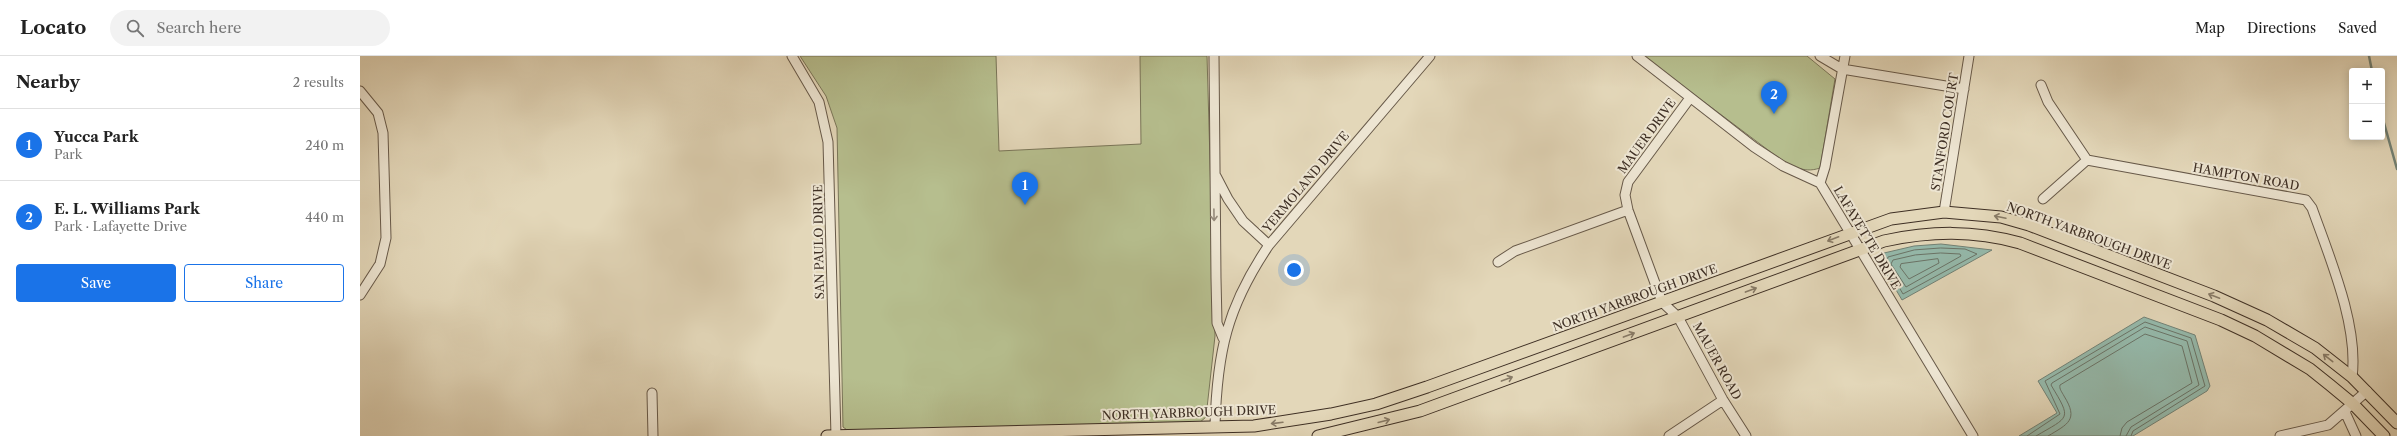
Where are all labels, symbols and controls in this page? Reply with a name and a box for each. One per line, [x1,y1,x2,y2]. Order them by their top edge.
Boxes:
search box [110,10,390,46]
text: Locato [20,16,86,39]
icon: search [124,17,146,39]
text: Search here [156,18,241,37]
text: Map [2195,19,2225,37]
text: Directions [2247,19,2316,37]
text: Saved [2338,19,2377,37]
map controls [2349,68,2385,140]
button: + [2349,68,2385,104]
text: Nearby [16,72,80,92]
street label: STANFORD COURT [1928,72,1961,192]
text: 2 results [293,74,344,90]
pin: 2 [1761,81,1787,114]
street label: MAUER DRIVE [1614,95,1679,176]
button: − [2349,104,2385,140]
text: Yucca Park [54,127,139,146]
street label: YERMOLAND DRIVE [1258,128,1352,236]
text: 1 [26,137,32,153]
text: 240 m [305,137,344,153]
text: Park [54,146,82,162]
street label: HAMPTON ROAD [2192,160,2301,193]
pin: 1 [1012,172,1038,205]
street label: LAFAYETTE DRIVE [1831,183,1904,292]
street label: SAN PAULO DRIVE [810,185,827,300]
text: E. L. Williams Park [54,199,200,218]
street label: NORTH YARBROUGH DRIVE [2005,199,2174,272]
one-way arrow [1211,208,1218,221]
text: 2 [25,209,33,225]
text: 440 m [305,209,344,225]
one-way arrow [1994,213,2007,221]
text: Park · Lafayette Drive [54,218,187,234]
one-way arrow [1827,236,1839,244]
your location [1284,260,1304,280]
street label: NORTH YARBROUGH DRIVE [1550,261,1719,334]
button: Save [16,264,176,302]
button: Share [184,264,344,302]
one-way arrow [1745,286,1757,294]
one-way arrow [2208,292,2220,300]
street label: MAUER ROAD [1690,319,1745,402]
one-way arrow [1622,330,1634,338]
one-way arrow [2322,354,2333,362]
one-way arrow [1500,375,1512,383]
street label: NORTH YARBROUGH DRIVE [1102,402,1276,423]
one-way arrow [1377,417,1390,424]
one-way arrow [1271,419,1284,427]

